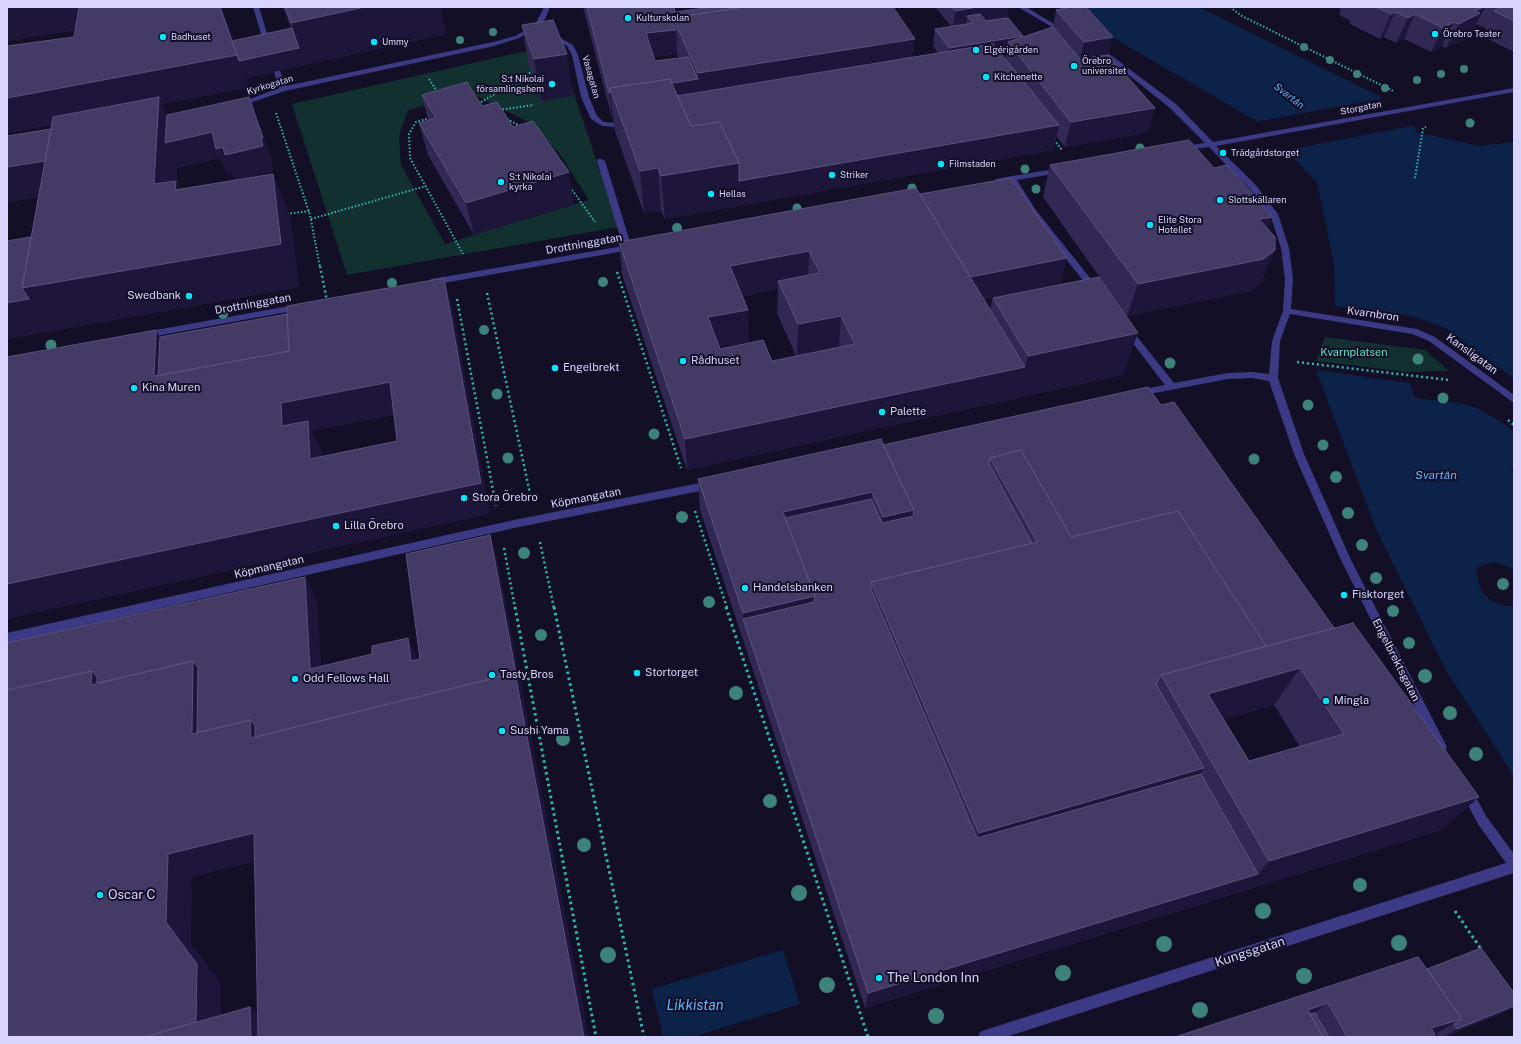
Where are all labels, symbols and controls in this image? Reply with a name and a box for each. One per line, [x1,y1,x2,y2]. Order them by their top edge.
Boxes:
marker: Kulturskolan [623,13,633,23]
place label: Kulturskolan [636,13,689,23]
marker: Örebro Teater [1430,29,1440,39]
place label: Örebro Teater [1443,29,1501,39]
marker: Badhuset [158,32,168,42]
place label: Badhuset [171,32,211,42]
marker: Ummy [369,37,379,47]
place label: Ummy [382,37,409,47]
marker: Elgérigården [971,45,981,55]
place label: Elgérigården [984,45,1038,55]
street label: Vasagatan [580,54,602,100]
place label: Örebro universitet [1082,56,1126,77]
marker: Örebro universitet [1069,61,1079,71]
marker: Kitchenette [981,72,991,82]
place label: Kitchenette [994,72,1042,82]
street label: Kyrkogatan [246,73,294,97]
place label: S:t Nikolai församlingshem [476,74,544,95]
marker: S:t Nikolai församlingshem [547,79,557,89]
water label: Svartån [1271,80,1307,112]
street label: Storgatan [1340,99,1382,117]
marker: Trädgårdstorget [1218,148,1228,158]
place label: Trädgårdstorget [1231,148,1299,158]
marker: Filmstaden [936,159,946,169]
place label: Filmstaden [949,159,996,169]
marker: Striker [827,170,837,180]
place label: Striker [840,170,869,180]
place label: S:t Nikolai kyrka [509,172,552,193]
marker: S:t Nikolai kyrka [496,177,506,187]
marker: Hellas [706,189,716,199]
place label: Hellas [719,189,746,199]
marker: Slottskällaren [1215,195,1225,205]
place label: Slottskällaren [1228,195,1286,205]
place label: Elite Stora Hotellet [1158,215,1202,236]
marker: Elite Stora Hotellet [1145,220,1155,230]
street label: Drottninggatan [545,231,623,257]
place label: Swedbank [127,289,181,303]
marker: Swedbank [184,291,194,301]
street label: Drottninggatan [214,291,292,317]
street label: Kvarnbron [1346,304,1400,324]
street label: Kansligatan [1444,331,1500,377]
park label: Kvarnplatsen [1320,346,1388,360]
place label: Rådhuset [691,354,740,368]
marker: Rådhuset [678,356,688,366]
place label: Engelbrekt [563,361,620,375]
marker: Engelbrekt [550,363,560,373]
place label: Kina Muren [142,381,200,395]
marker: Kina Muren [129,383,139,393]
place label: Palette [890,405,926,419]
marker: Palette [877,407,887,417]
water label: Svartån [1415,468,1457,482]
street label: Köpmangatan [550,485,622,511]
place label: Stora Örebro [472,491,538,505]
marker: Stora Örebro [459,493,469,503]
place label: Lilla Örebro [344,519,404,533]
marker: Lilla Örebro [331,521,341,531]
street label: Köpmangatan [233,553,305,581]
place label: Handelsbanken [753,581,833,595]
marker: Handelsbanken [740,583,750,593]
place label: Fisktorget [1352,588,1404,602]
marker: Fisktorget [1339,590,1349,600]
street label: Engelbrektsgatan [1369,616,1423,704]
place label: Stortorget [645,666,698,680]
place label: Tasty Bros [500,668,554,682]
marker: Stortorget [632,668,642,678]
marker: Tasty Bros [487,670,497,680]
place label: Odd Fellows Hall [303,672,389,686]
marker: Odd Fellows Hall [290,674,300,684]
place label: Mingla [1334,694,1369,708]
marker: Mingla [1321,696,1331,706]
place label: Sushi Yama [510,724,569,738]
marker: Sushi Yama [497,726,507,736]
place label: Oscar C [108,887,155,903]
marker: Oscar C [95,890,105,900]
street label: Kungsgatan [1213,933,1287,971]
place label: The London Inn [887,970,979,986]
marker: The London Inn [874,973,884,983]
water label: Likkistan [667,998,723,1014]

